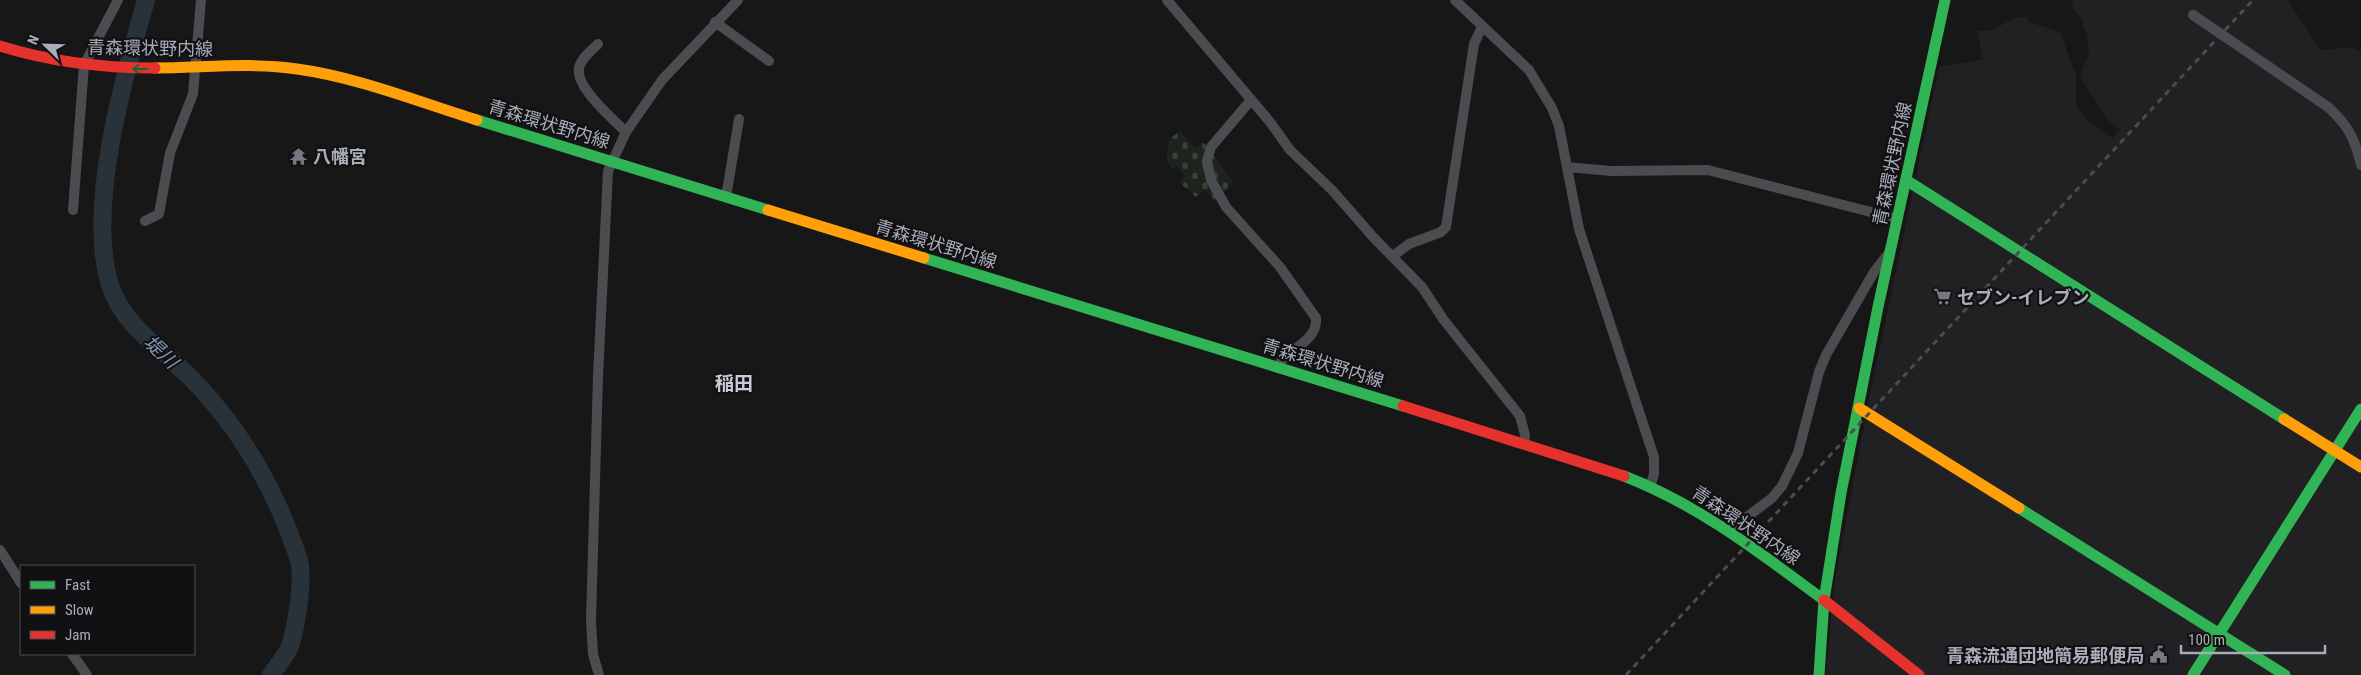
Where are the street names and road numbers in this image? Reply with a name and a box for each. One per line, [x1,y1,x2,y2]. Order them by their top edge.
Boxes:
street label: 青森環状野内線 [87,36,213,60]
street label: 青森環状野内線 [486,96,612,152]
street label: 青森環状野内線 [1869,100,1915,228]
street label: 青森環状野内線 [873,216,999,272]
street label: 青森環状野内線 [1260,335,1386,391]
street label: 青森環状野内線 [1688,481,1804,569]

